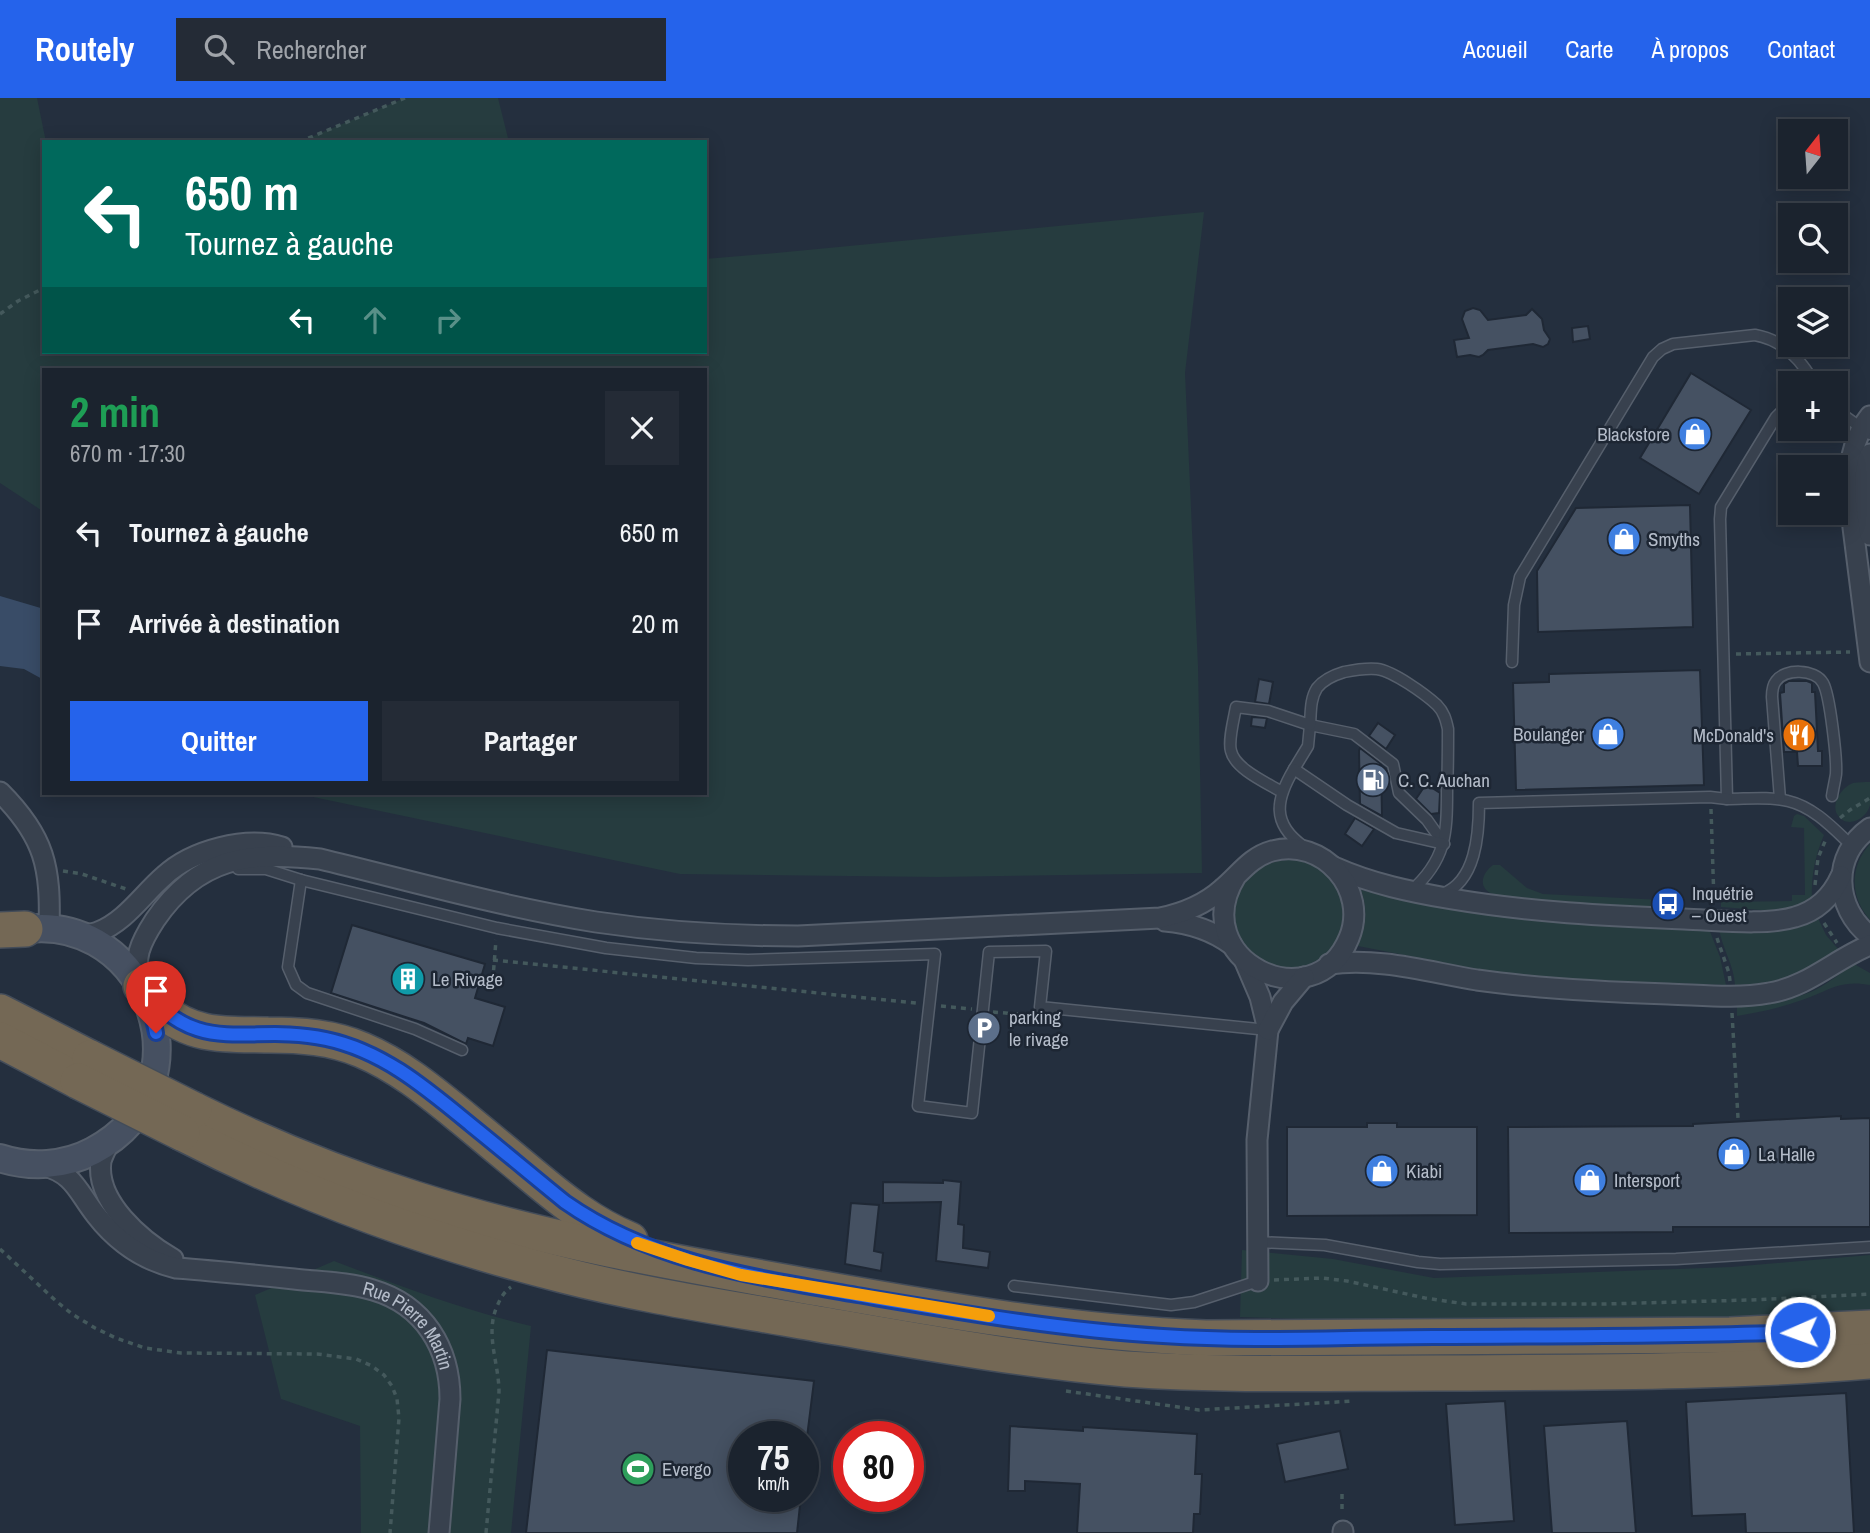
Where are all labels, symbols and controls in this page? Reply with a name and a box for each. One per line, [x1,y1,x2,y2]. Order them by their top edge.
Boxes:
search box [176,18,666,81]
text: Routely [35,27,134,71]
icon: search [200,30,238,68]
text: Rechercher [256,32,366,67]
text: Accueil [1463,33,1527,65]
text: Carte [1565,33,1613,65]
text: À propos [1651,33,1729,65]
text: Contact [1767,33,1835,65]
north arrow [1778,119,1848,189]
map controls [1778,119,1848,525]
text: 650 m [185,159,299,225]
icon: left [70,168,161,259]
button: search [1778,203,1848,273]
text: Tournez à gauche [185,222,394,265]
button: layers [1778,287,1848,357]
icon: left [283,301,321,339]
icon: ahead [356,301,394,339]
icon: right [429,301,467,339]
button: + [1778,371,1848,441]
text: 2 min [70,384,160,440]
button: close [605,391,679,465]
shop icon: Blackstore [1676,415,1714,453]
place label: Blackstore [1597,421,1670,447]
text: 670 m · 17:30 [70,438,185,469]
button: − [1778,455,1848,525]
icon: left [70,514,108,552]
text: Tournez à gauche [129,515,309,550]
text: 650 m [620,515,679,550]
shop icon: Smyths [1605,520,1643,558]
place label: Smyths [1648,526,1700,552]
icon: arrive [70,605,108,643]
text: Arrivée à destination [129,606,340,641]
text: 20 m [632,606,679,641]
button: Quitter [70,701,368,781]
button: Partager [382,701,679,781]
shop icon: Boulanger [1589,715,1627,753]
restaurant icon: McDonald's [1780,716,1818,754]
place label: Boulanger [1513,721,1585,747]
place label: McDonald's [1693,722,1774,748]
fuel station icon: C. C. Auchan [1354,761,1392,799]
place label: C. C. Auchan [1398,767,1490,793]
place label: Inquétrie – Ouest [1692,880,1754,928]
bus stop icon: Inquétrie – Ouest [1649,885,1687,923]
building icon: Le Rivage [389,960,427,998]
pin [126,961,186,1033]
place label: Le Rivage [432,966,503,992]
icon: arrive [137,972,175,1010]
place label: parking le rivage [1009,1004,1069,1052]
parking icon: parking le rivage [965,1009,1003,1047]
shop icon: La Halle [1715,1135,1753,1173]
place label: La Halle [1758,1141,1815,1167]
shop icon: Kiabi [1363,1152,1401,1190]
place label: Kiabi [1406,1158,1442,1184]
shop icon: Intersport [1571,1161,1609,1199]
place label: Intersport [1614,1167,1680,1193]
street label: Rue Pierre Martin [360,1275,459,1373]
position arrow [1763,1295,1837,1369]
speed limit sign: 80 [833,1421,924,1512]
text: 75 [758,1434,789,1481]
sports icon: Evergo [619,1450,657,1488]
place label: Evergo [662,1456,711,1482]
text: km/h [758,1471,790,1496]

